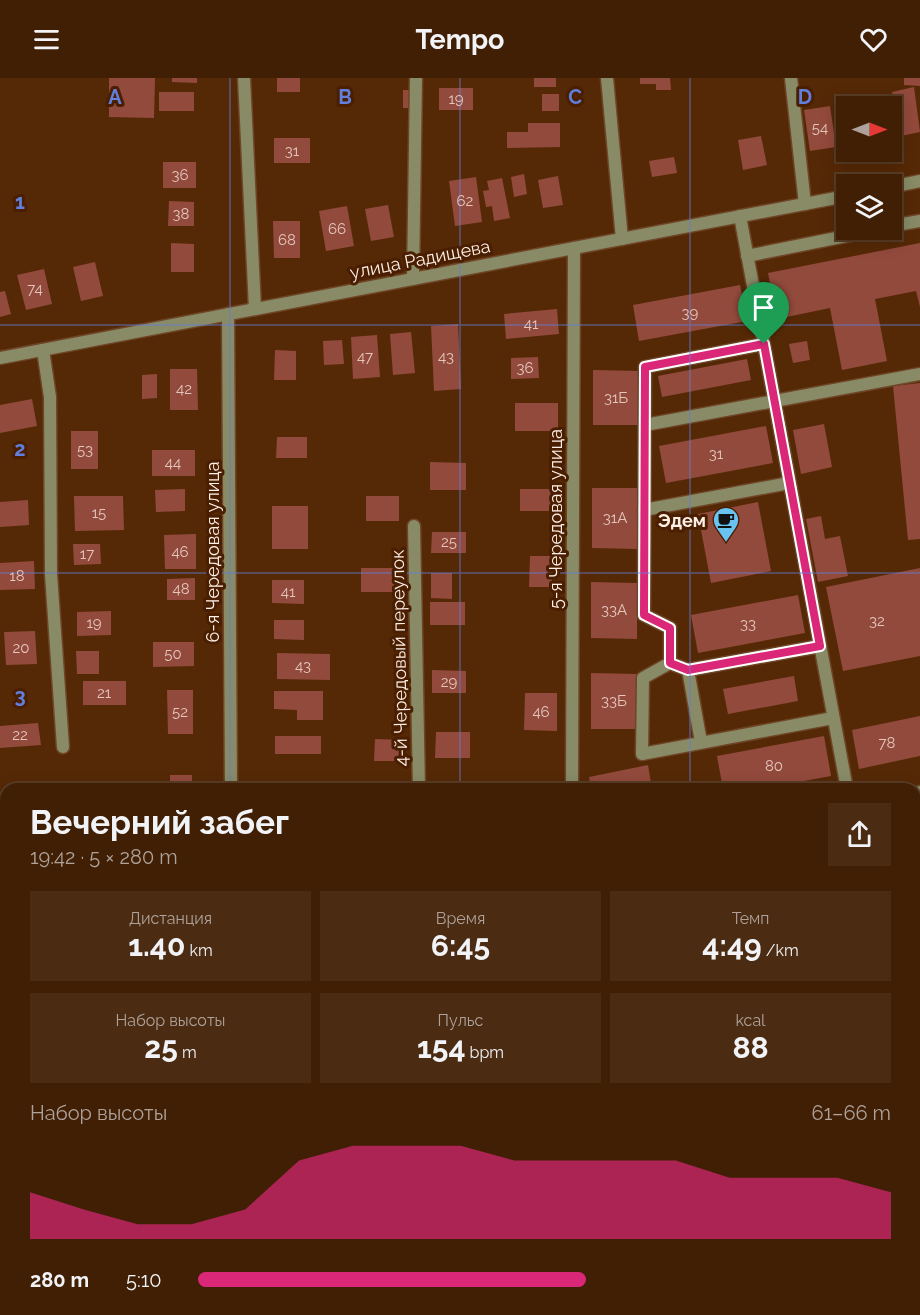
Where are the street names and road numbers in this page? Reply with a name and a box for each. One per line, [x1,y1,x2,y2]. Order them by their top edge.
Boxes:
street label: улица Радищева [348,235,492,283]
street label: 5-я Чередовая улица [545,429,566,609]
street label: 6-я Чередовая улица [202,461,223,643]
street label: 4-й Чередовый переулок [387,549,411,767]

